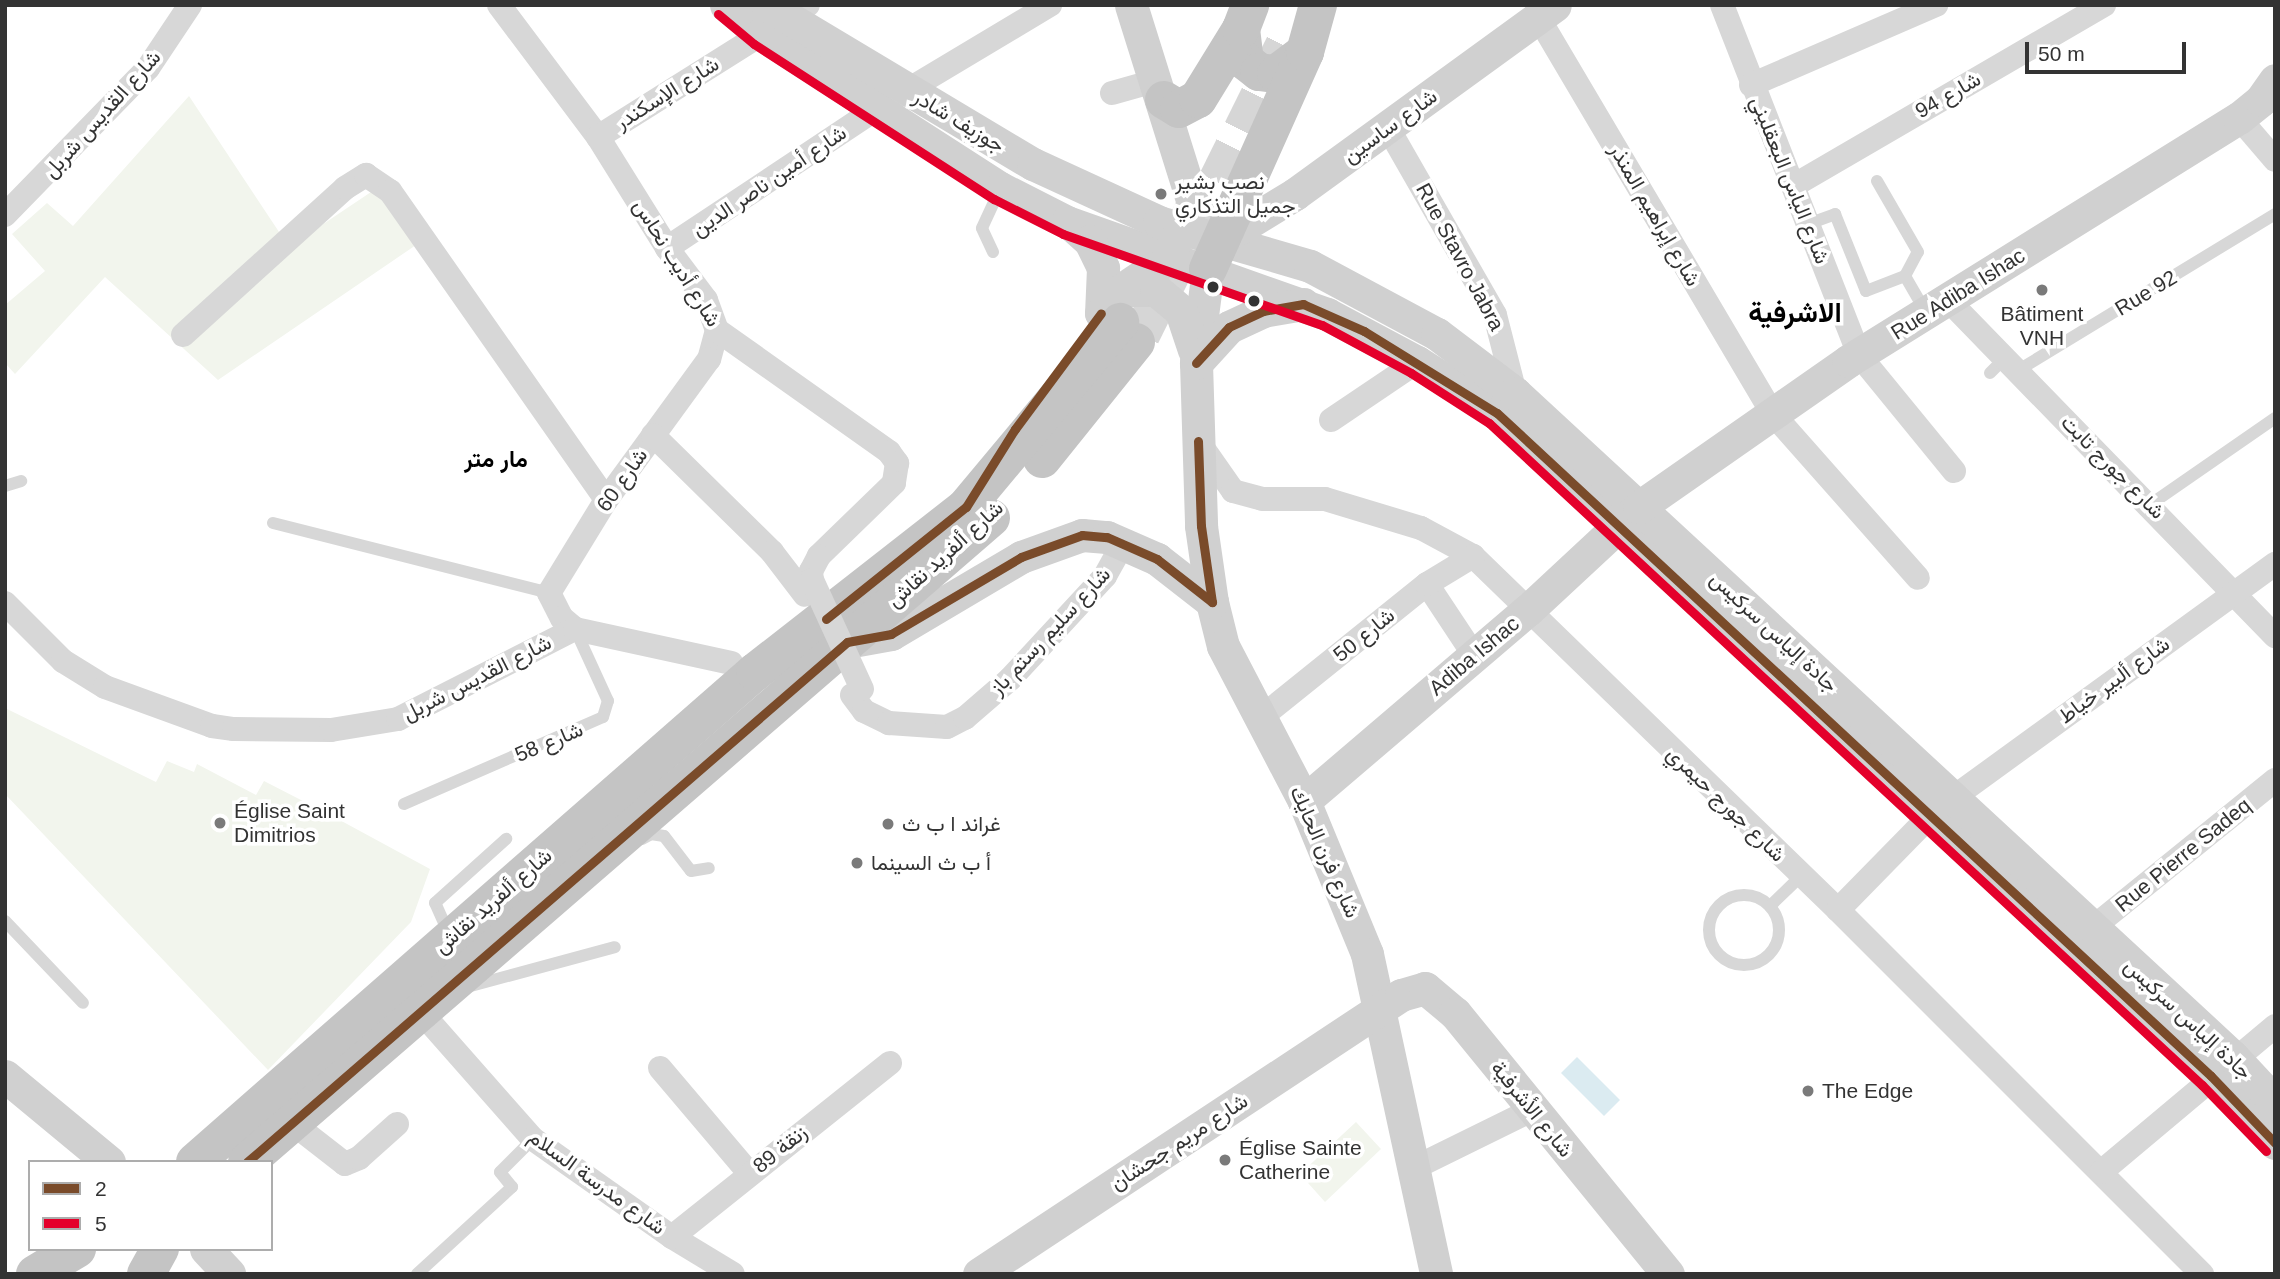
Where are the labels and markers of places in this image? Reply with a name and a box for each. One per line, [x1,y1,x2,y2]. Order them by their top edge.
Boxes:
place label: نصب بشير جميل التذكاري [1175,169,1296,219]
marker: نصب بشير جميل التذكاري [1153,186,1169,202]
unlabelled marker [1206,280,1220,294]
marker: Bâtiment VNH [2034,282,2050,298]
unlabelled marker [1247,294,1261,308]
place label: Bâtiment VNH [2001,301,2083,351]
place label: Église Saint Dimitrios [234,798,345,848]
place label: غراند ا ب ث [902,811,1001,837]
marker: Église Saint Dimitrios [212,815,228,831]
marker: غراند ا ب ث [880,816,896,832]
place label: أ ب ث السينما [871,850,991,876]
marker: أ ب ث السينما [849,855,865,871]
place label: The Edge [1822,1078,1913,1104]
marker: The Edge [1800,1083,1816,1099]
place label: Église Sainte Catherine [1239,1135,1362,1185]
marker: Église Sainte Catherine [1217,1152,1233,1168]

